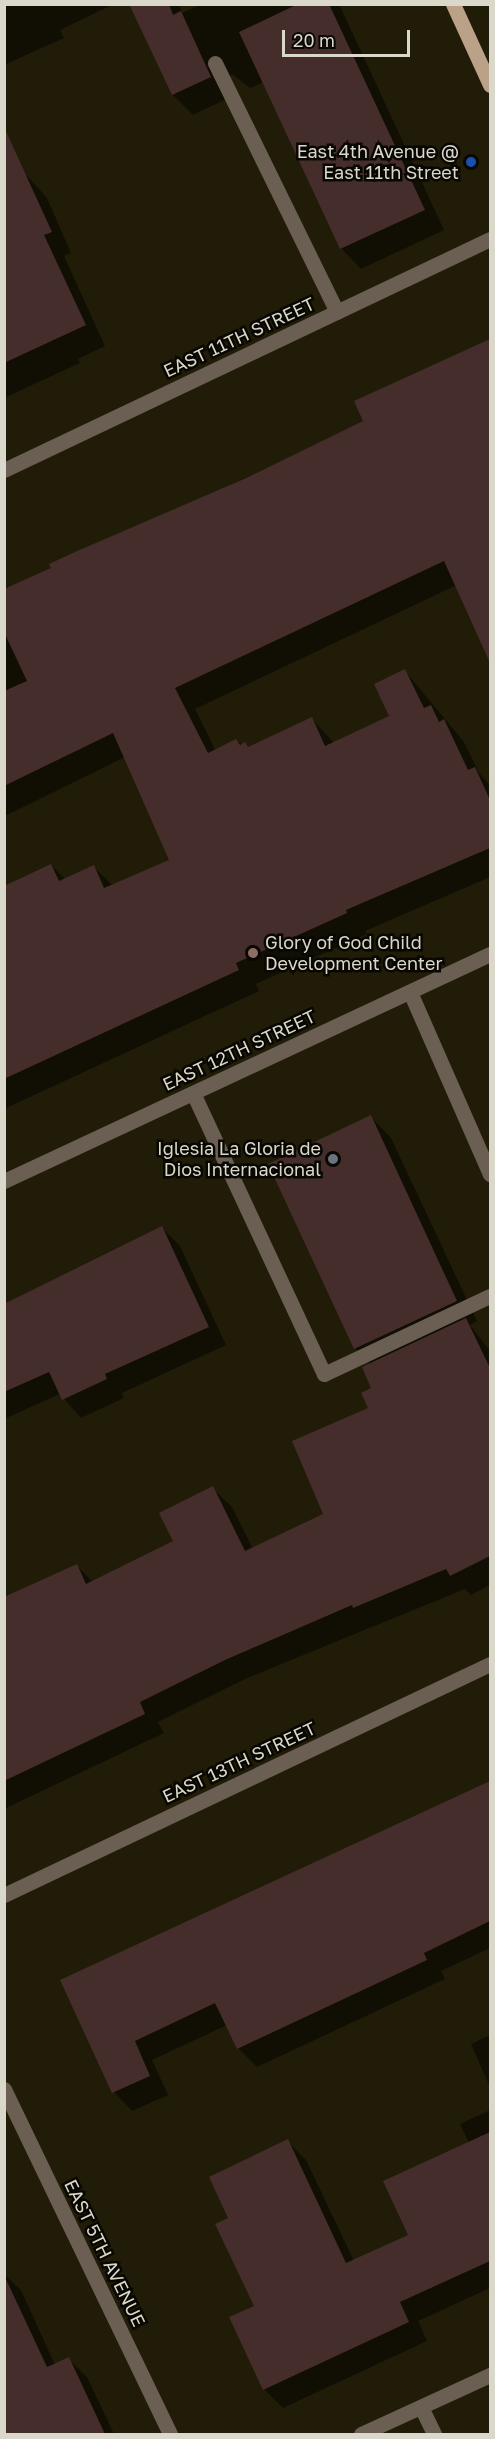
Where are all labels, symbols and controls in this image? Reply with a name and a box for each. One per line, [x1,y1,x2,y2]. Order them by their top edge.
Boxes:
scale bar [285,18,412,56]
text: 20 m [293,29,335,51]
place label: East 4th Avenue @ East 11th Street [297,141,459,184]
marker: East 4th Avenue @ East 11th Street [464,155,478,169]
street label: EAST 11TH STREET [160,292,318,382]
place label: Glory of God Child Development Center [265,932,442,974]
marker: Glory of God Child Development Center [246,946,260,960]
street label: EAST 12TH STREET [159,1005,319,1095]
place label: Iglesia La Gloria de Dios Internacional [157,1138,321,1180]
marker: Iglesia La Gloria de Dios Internacional [326,1152,340,1166]
street label: EAST 13TH STREET [159,1717,319,1807]
street label: EAST 5TH AVENUE [60,2176,150,2330]

